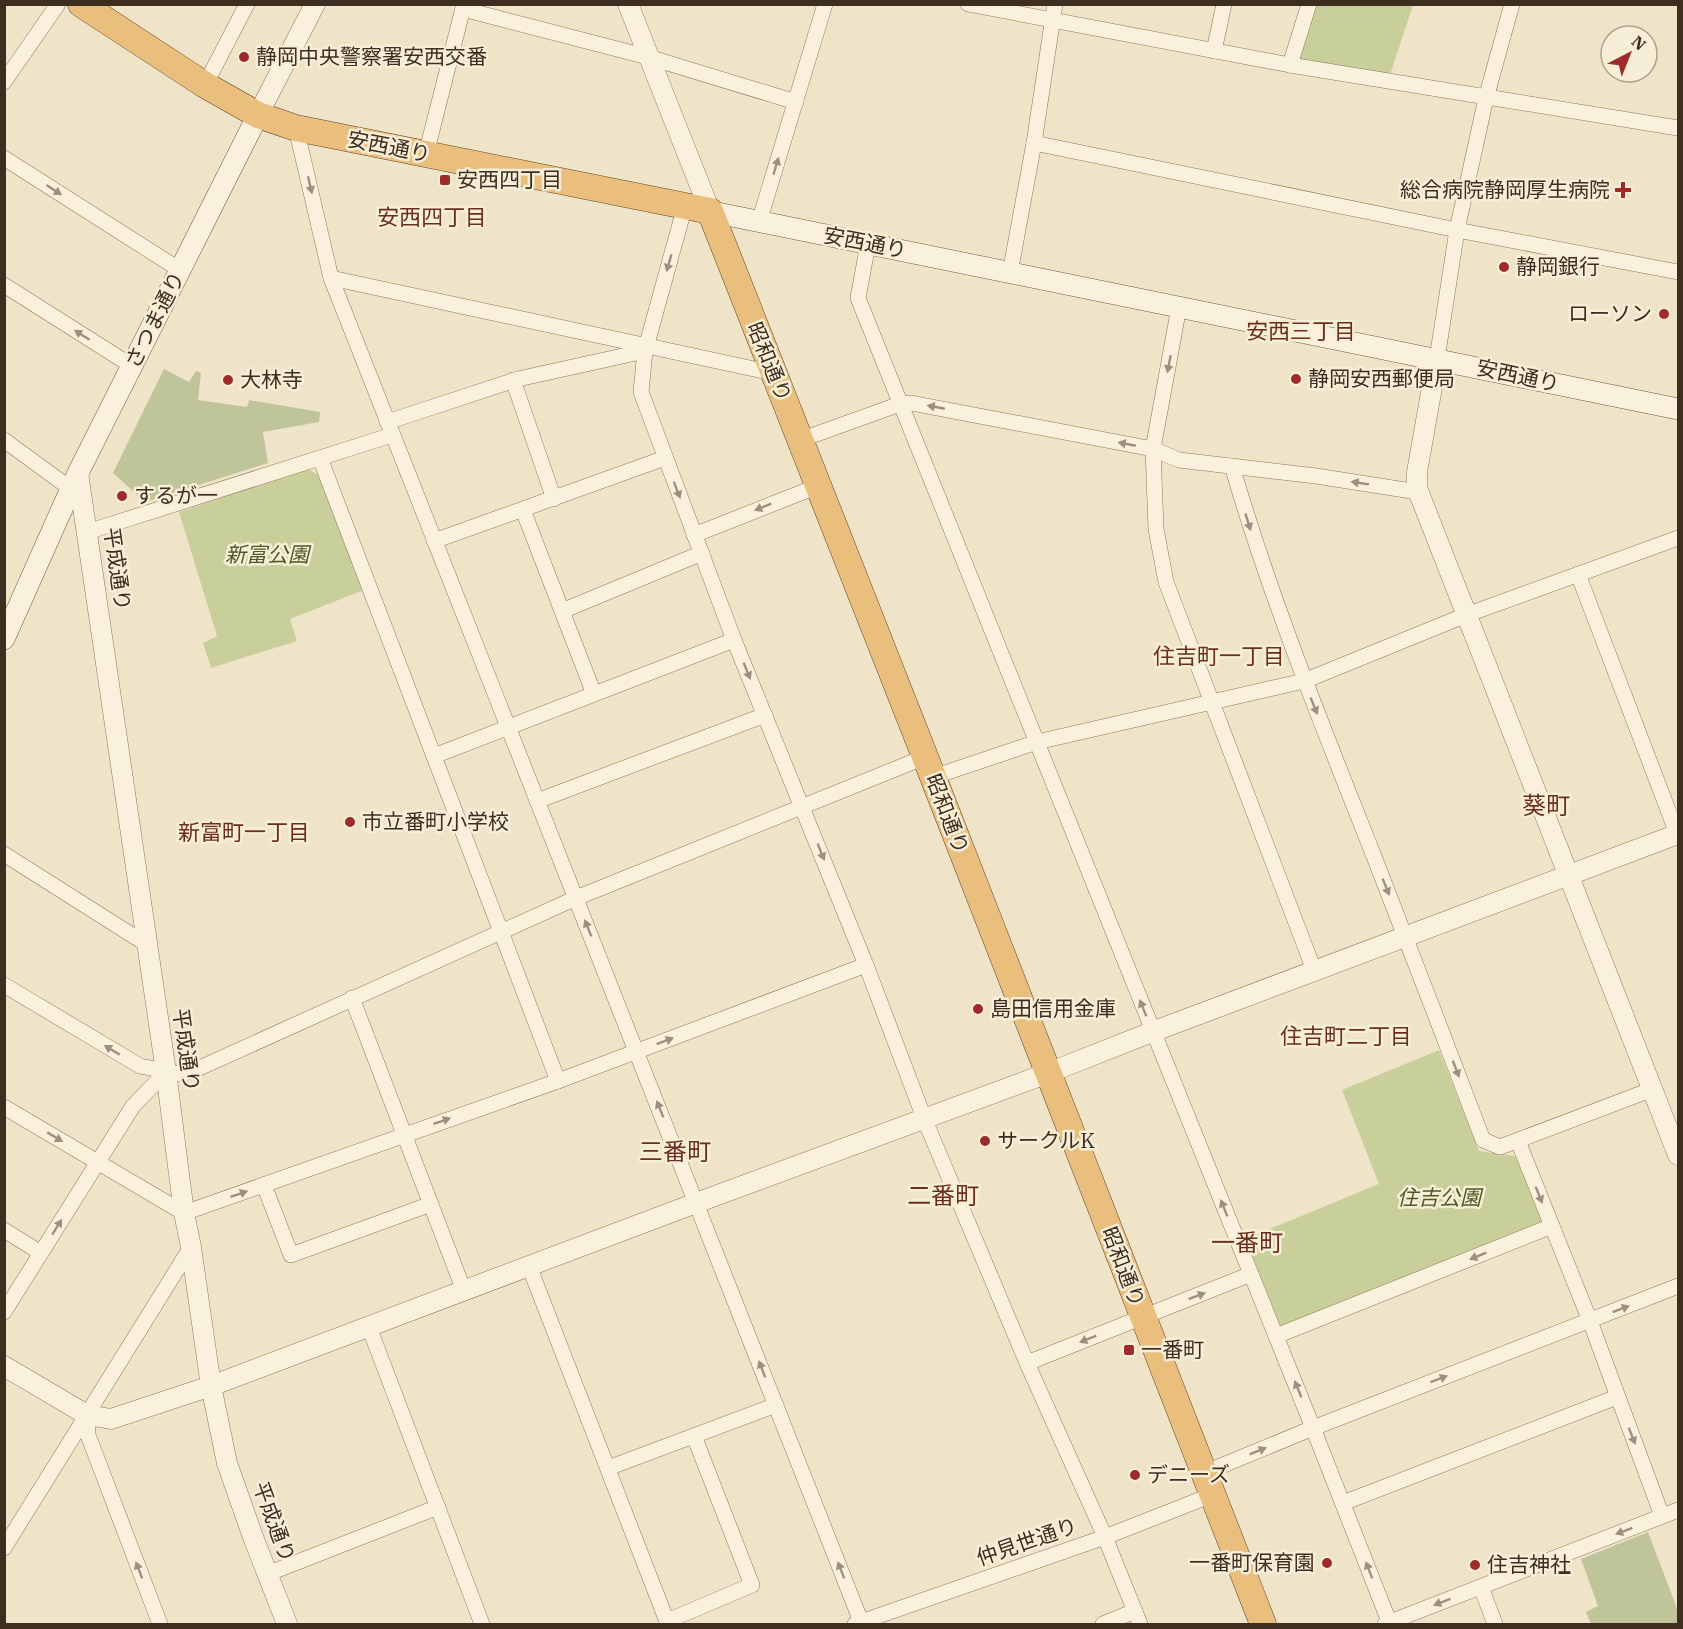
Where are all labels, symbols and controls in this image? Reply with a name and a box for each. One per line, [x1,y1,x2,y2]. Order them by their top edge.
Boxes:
north arrow [1599,24,1659,84]
text: N [1628,31,1650,55]
place label: 静岡中央警察署安西交番 [256,42,487,70]
marker: 静岡中央警察署安西交番 [237,50,251,64]
street label: 安西通り [345,124,433,168]
one-way arrow [772,157,781,175]
place label: 安西四丁目 [457,165,562,193]
marker: 安西四丁目 [438,173,452,187]
place label: 総合病院静岡厚生病院 [1400,175,1610,203]
one-way arrow [305,176,315,194]
marker: 総合病院静岡厚生病院 [1614,181,1632,199]
one-way arrow [46,184,62,195]
district label: 安西四丁目 [377,202,487,231]
street label: 安西通り [821,220,909,264]
place label: 静岡銀行 [1516,252,1600,280]
one-way arrow [664,253,674,272]
marker: 静岡銀行 [1497,260,1511,274]
street label: さつま通り [118,266,190,373]
place label: ローソン [1568,299,1652,327]
marker: ローソン [1657,307,1671,321]
district label: 安西三丁目 [1246,316,1356,345]
street label: 昭和通り [741,317,799,406]
one-way arrow [74,329,90,340]
street label: 安西通り [1474,353,1562,397]
one-way arrow [1164,355,1173,374]
place label: 静岡安西郵便局 [1308,364,1455,392]
place label: 大林寺 [240,365,303,393]
marker: 静岡安西郵便局 [1289,372,1303,386]
marker: 大林寺 [221,373,235,387]
one-way arrow [926,402,945,411]
one-way arrow [1118,439,1137,448]
one-way arrow [1351,478,1370,487]
place label: するが一 [134,481,218,509]
one-way arrow [673,481,683,499]
marker: するが一 [115,489,129,503]
one-way arrow [754,502,772,512]
one-way arrow [1244,513,1253,531]
street label: 平成通り [98,525,138,612]
park label: 新富公園 [225,540,312,568]
district label: 住吉町一丁目 [1153,641,1285,670]
one-way arrow [742,663,752,681]
one-way arrow [1310,697,1319,715]
street label: 昭和通り [920,769,976,858]
district label: 葵町 [1522,789,1570,821]
place label: 市立番町小学校 [362,807,509,835]
marker: 市立番町小学校 [343,815,357,829]
district label: 新富町一丁目 [178,817,310,846]
one-way arrow [817,843,826,861]
one-way arrow [1382,878,1391,896]
one-way arrow [583,919,592,937]
place label: 島田信用金庫 [990,994,1116,1022]
one-way arrow [1138,999,1147,1017]
marker: 島田信用金庫 [971,1002,985,1016]
street label: 平成通り [167,1006,207,1093]
district label: 住吉町二丁目 [1280,1021,1412,1050]
one-way arrow [657,1036,675,1046]
one-way arrow [104,1044,120,1055]
one-way arrow [1452,1060,1461,1078]
one-way arrow [654,1100,664,1118]
one-way arrow [433,1115,451,1125]
place label: サークルK [997,1126,1095,1154]
one-way arrow [47,1132,63,1143]
marker: サークルK [978,1134,992,1148]
district label: 三番町 [639,1135,711,1167]
district label: 二番町 [907,1179,979,1211]
park label: 住吉公園 [1397,1183,1484,1211]
one-way arrow [1534,1187,1544,1205]
one-way arrow [230,1188,248,1198]
one-way arrow [1219,1199,1228,1217]
one-way arrow [52,1219,63,1235]
street label: 昭和通り [1096,1222,1152,1311]
district label: 一番町 [1211,1226,1283,1258]
one-way arrow [1468,1251,1486,1261]
one-way arrow [1188,1291,1206,1300]
one-way arrow [1612,1304,1630,1313]
one-way arrow [1079,1334,1097,1344]
place label: 一番町 [1141,1335,1204,1363]
marker: 一番町 [1122,1343,1136,1357]
one-way arrow [757,1360,766,1378]
one-way arrow [1430,1374,1448,1384]
one-way arrow [1292,1379,1302,1397]
one-way arrow [1628,1427,1637,1445]
one-way arrow [1249,1446,1267,1456]
place label: デニーズ [1147,1460,1230,1488]
marker: デニーズ [1128,1468,1142,1482]
street label: 平成通り [247,1477,302,1566]
street label: 仲見世通り [972,1511,1081,1571]
one-way arrow [1615,1527,1633,1536]
place label: 一番町保育園 [1189,1548,1315,1576]
place label: 住吉神社 [1487,1550,1571,1578]
marker: 一番町保育園 [1320,1556,1334,1570]
marker: 住吉神社 [1468,1558,1482,1572]
one-way arrow [134,1561,143,1579]
one-way arrow [835,1561,845,1579]
one-way arrow [1364,1561,1374,1579]
one-way arrow [1433,1597,1451,1607]

